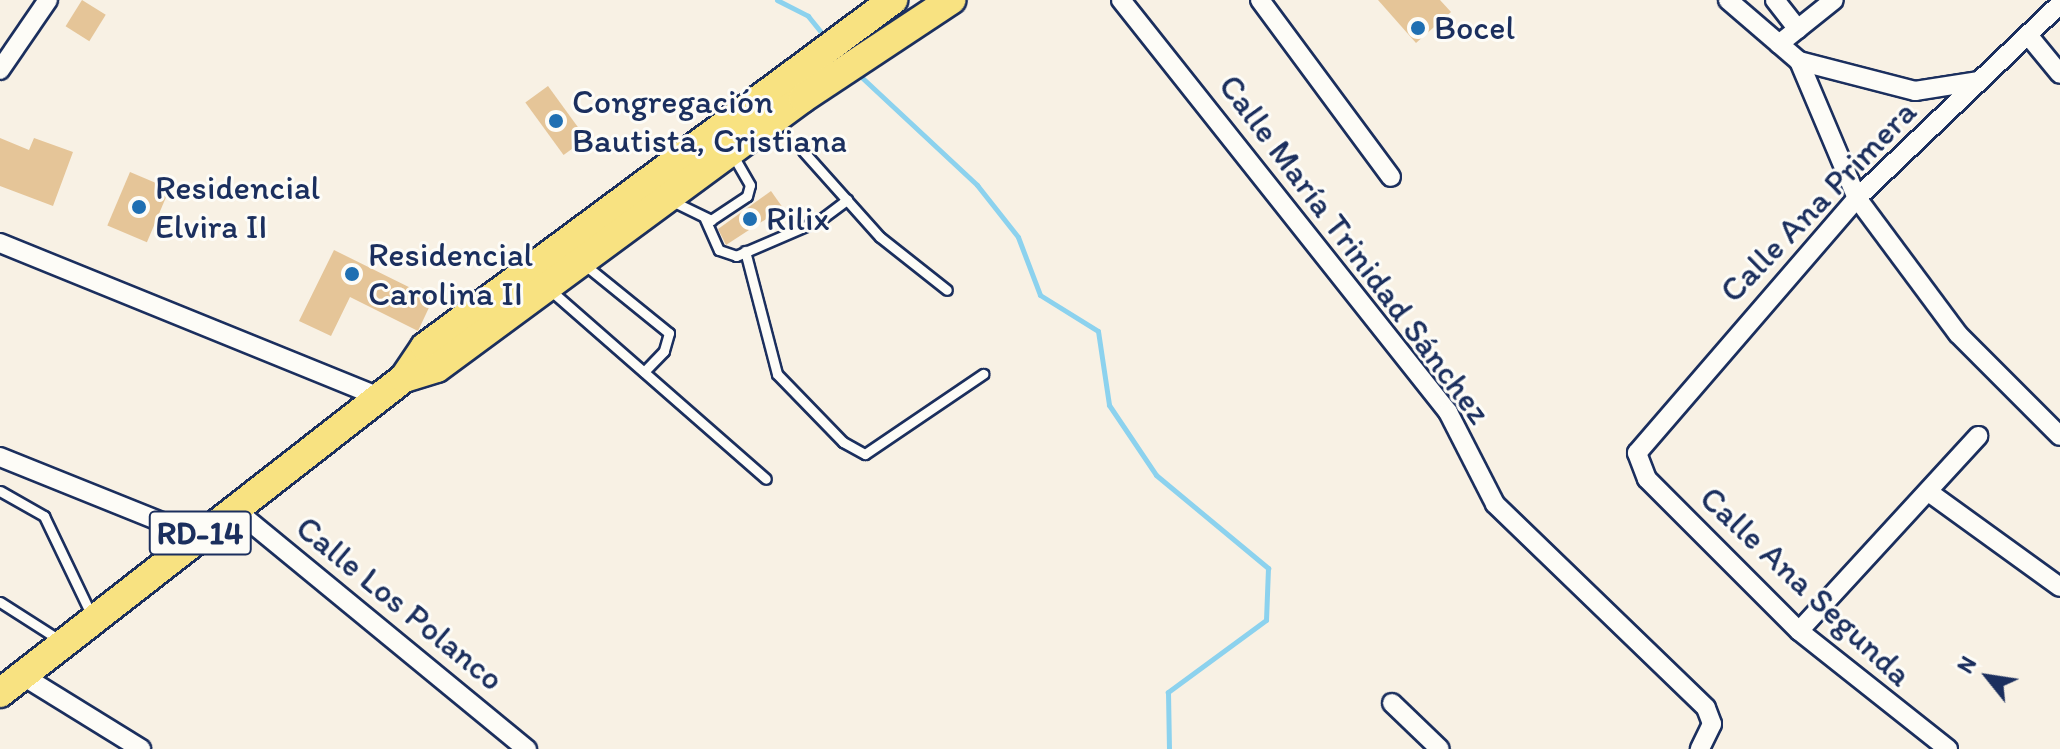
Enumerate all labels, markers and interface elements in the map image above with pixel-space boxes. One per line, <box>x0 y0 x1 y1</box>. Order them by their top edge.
place label: Bocel <box>1434 8 1515 48</box>
marker: Bocel <box>1409 19 1427 37</box>
street label: Calle María Trinidad Sánchez <box>1211 68 1499 430</box>
place label: Congregación Bautista, Cristiana <box>572 81 848 160</box>
street label: Calle Ana Primera <box>1711 91 1925 311</box>
marker: Congregación Bautista, Cristiana <box>547 112 565 130</box>
place label: Residencial Elvira II <box>155 167 320 246</box>
marker: Residencial Elvira II <box>130 198 148 216</box>
place label: Rilix <box>766 199 830 239</box>
marker: Rilix <box>741 210 759 228</box>
place label: Residencial Carolina II <box>368 234 533 314</box>
marker: Residencial Carolina II <box>343 265 361 283</box>
street label: Calle Ana Segunda <box>1692 477 1920 695</box>
road number: RD-14 <box>148 505 252 561</box>
street label: Calle Los Polanco <box>289 507 511 699</box>
north arrow <box>1948 637 2028 717</box>
text: N <box>1951 652 1982 678</box>

